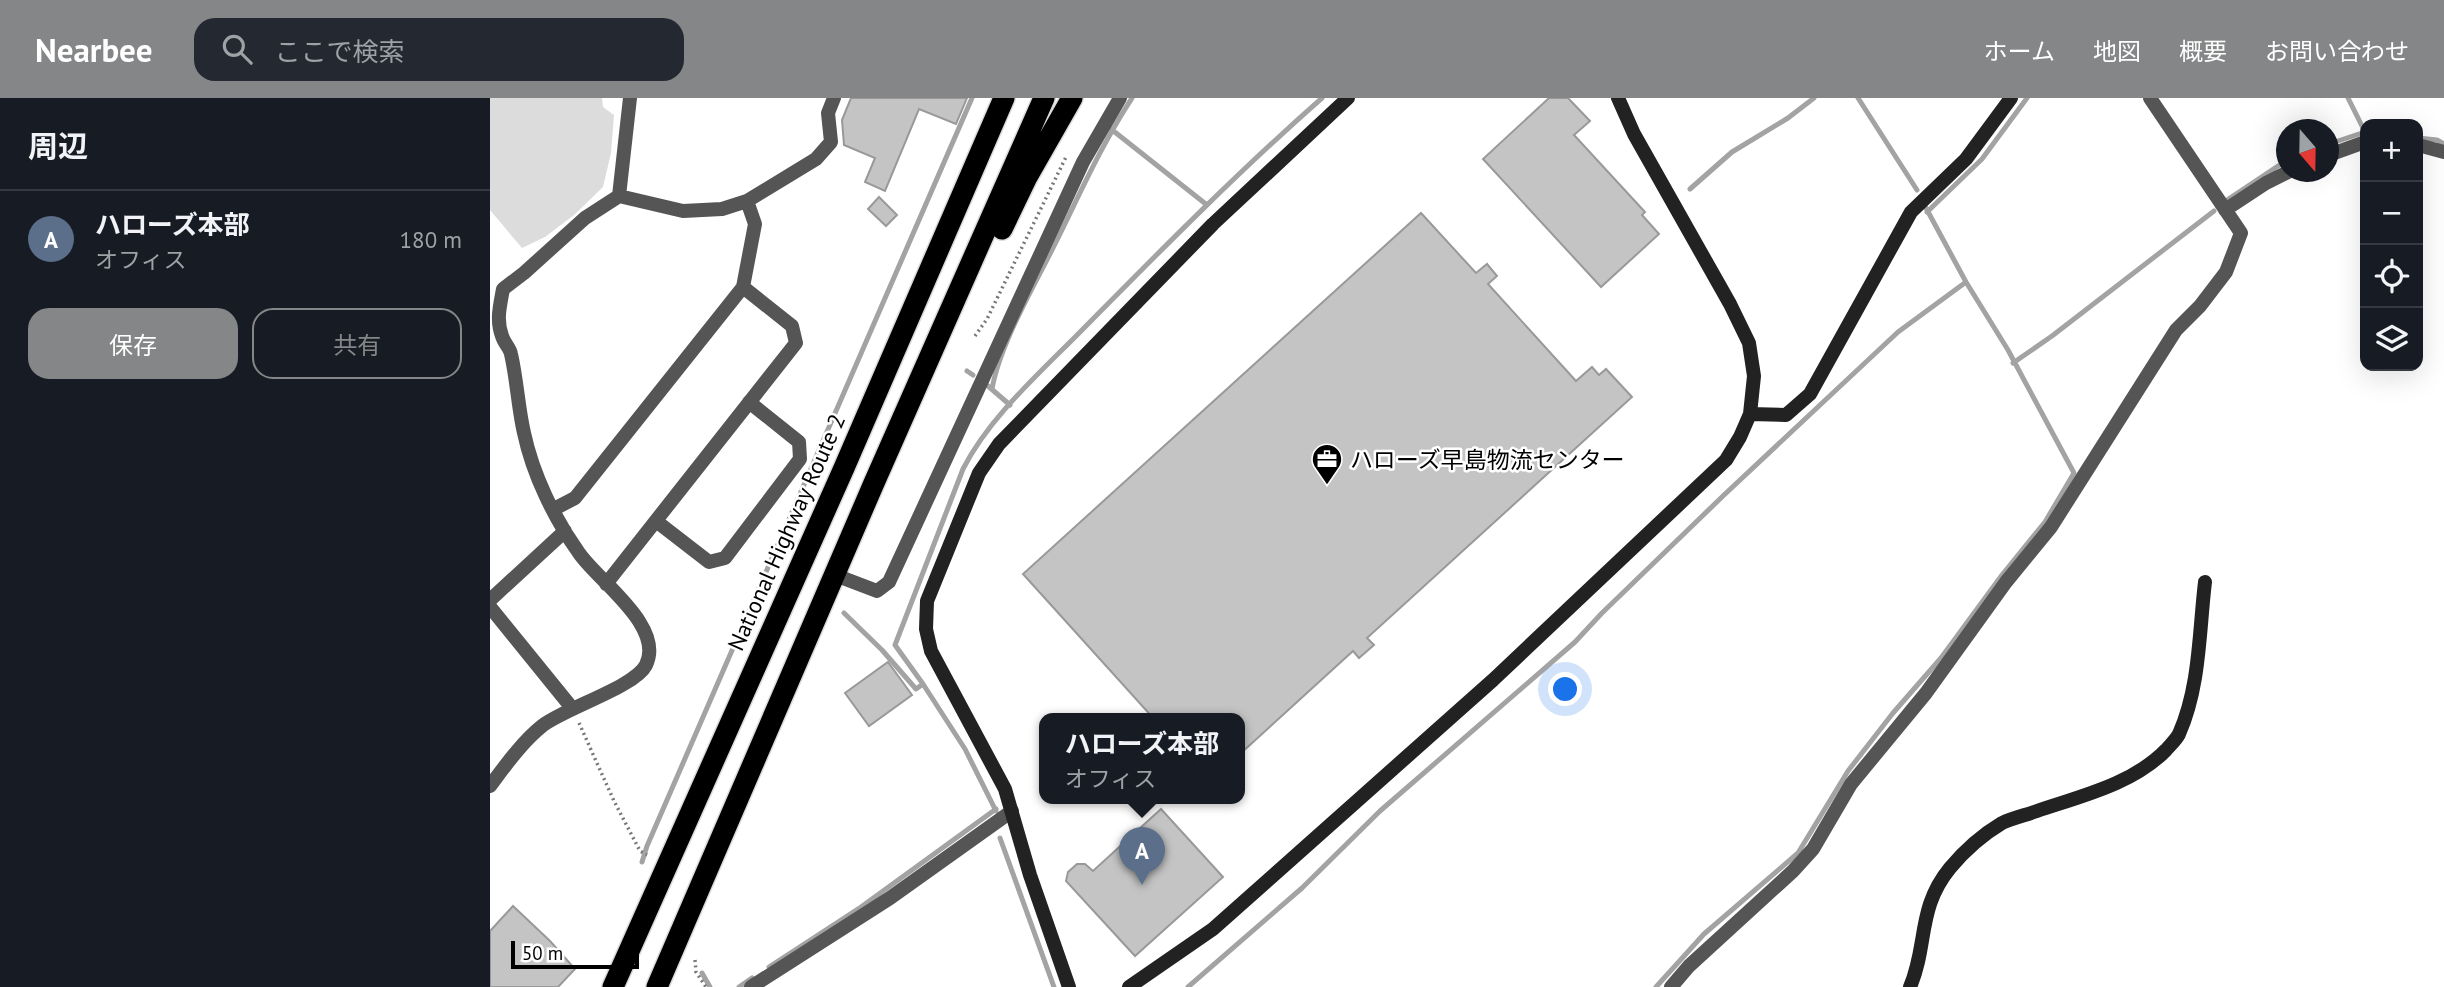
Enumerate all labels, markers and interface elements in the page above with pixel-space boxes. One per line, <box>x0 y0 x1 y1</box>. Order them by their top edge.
search box <box>194 18 684 81</box>
text: Nearbee <box>35 28 152 71</box>
icon: search <box>218 30 256 68</box>
text: ここで検索 <box>274 35 404 68</box>
text: ホーム <box>1984 36 2055 67</box>
text: 地図 <box>2093 36 2141 67</box>
text: 概要 <box>2179 36 2227 67</box>
text: お問い合わせ <box>2265 36 2409 67</box>
north arrow <box>2276 119 2339 182</box>
map controls <box>2360 119 2423 371</box>
button: + <box>2360 119 2423 182</box>
text: 周辺 <box>28 126 88 165</box>
button: − <box>2360 182 2423 245</box>
text: ハローズ本部 <box>95 208 250 241</box>
text: A <box>44 225 58 254</box>
text: 180 m <box>400 225 462 254</box>
text: オフィス <box>95 245 187 274</box>
button: locate <box>2360 245 2423 308</box>
button: 保存 <box>28 308 238 379</box>
button: 共有 <box>252 308 462 379</box>
button: layers <box>2360 308 2423 371</box>
street label: National Highway Route 2 <box>721 409 851 655</box>
office icon: ハローズ早島物流センター <box>1310 442 1344 486</box>
place label: ハローズ早島物流センター <box>1350 445 1625 474</box>
your location <box>1548 672 1582 706</box>
popup <box>1039 713 1245 804</box>
text: ハローズ本部 <box>1065 727 1219 760</box>
text: オフィス <box>1065 764 1156 793</box>
pin: A <box>1119 827 1165 885</box>
scale bar <box>511 938 639 970</box>
text: 50 m <box>522 941 563 965</box>

